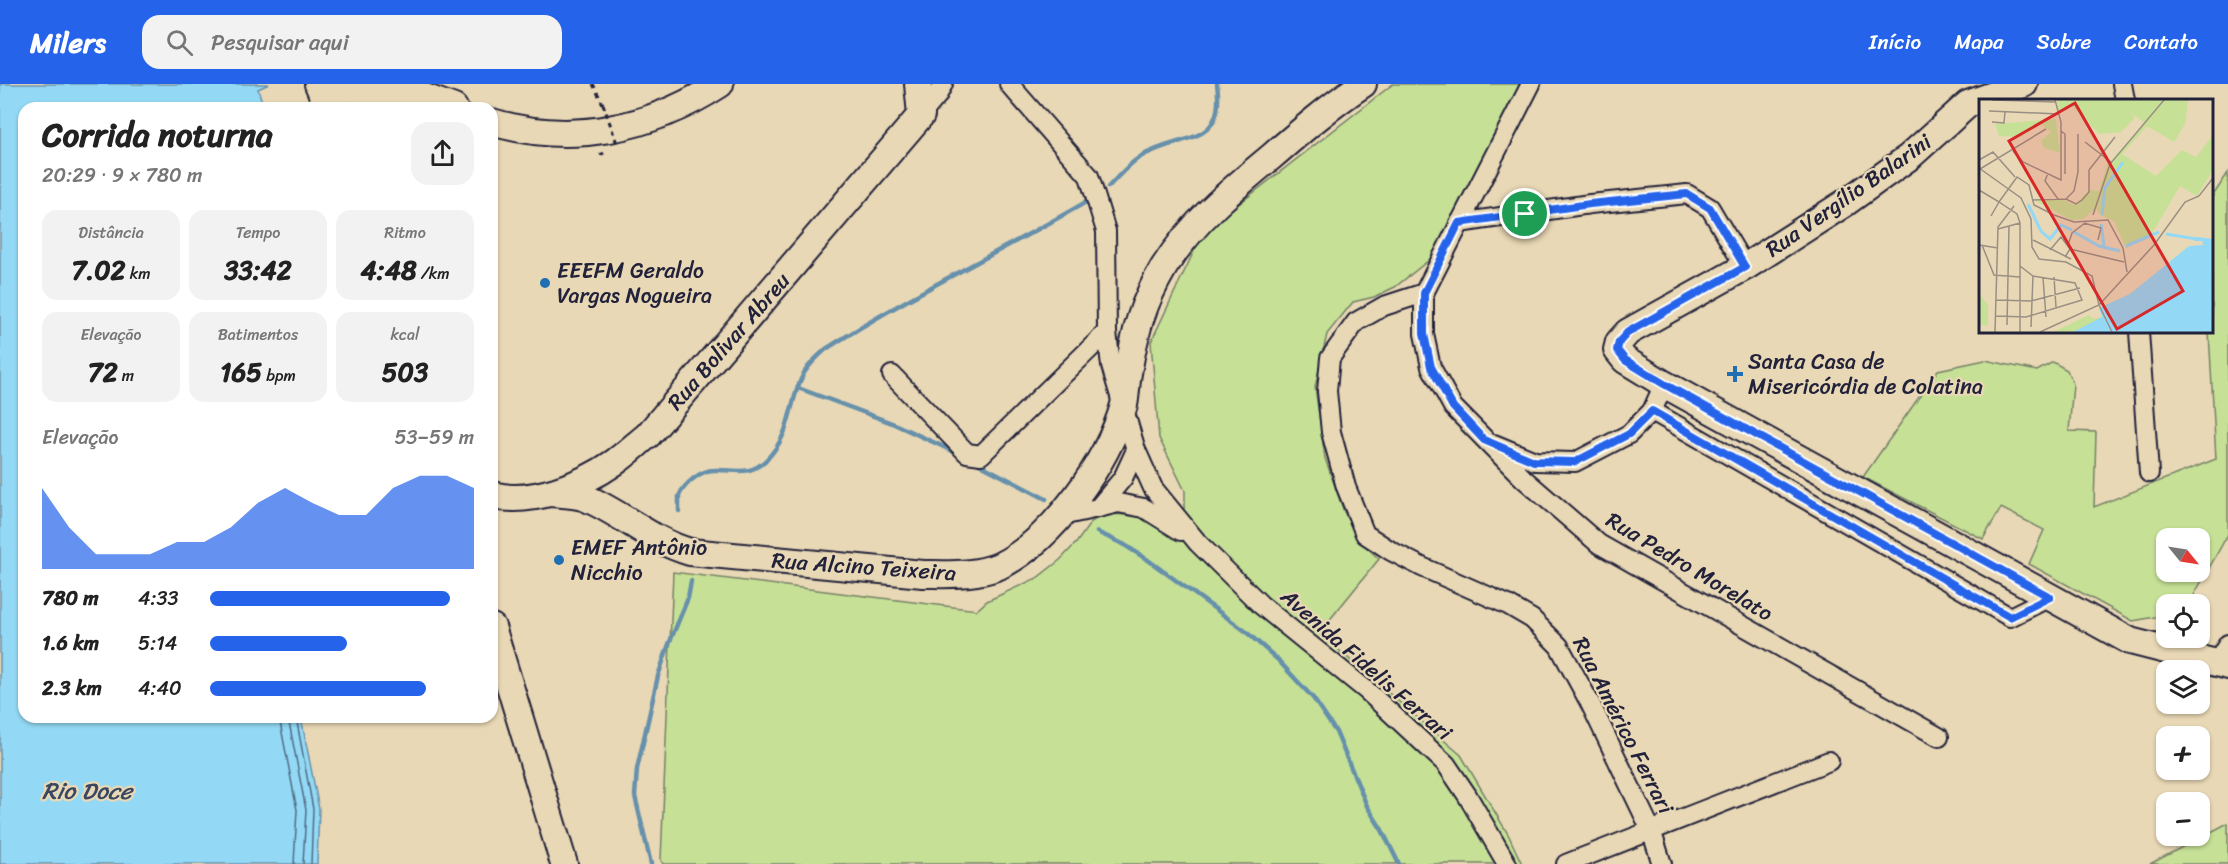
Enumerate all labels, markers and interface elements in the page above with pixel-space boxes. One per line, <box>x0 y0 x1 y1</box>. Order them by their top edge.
search box <box>142 15 562 69</box>
text: Milers <box>30 18 106 67</box>
text: Pesquisar aqui <box>211 23 349 62</box>
text: Início <box>1869 23 1921 61</box>
text: Mapa <box>1954 23 2004 61</box>
text: Sobre <box>2037 23 2091 61</box>
text: Contato <box>2124 23 2198 61</box>
icon: search <box>163 26 196 59</box>
inset map <box>1979 99 2213 333</box>
text: Corrida noturna <box>42 106 273 164</box>
button: share <box>411 122 474 185</box>
street label: Rua Vergílio Balarini <box>1757 123 1941 268</box>
text: 20:29 · 9 × 780 m <box>42 158 202 193</box>
pin <box>1499 188 1550 239</box>
icon: arrive <box>1508 197 1541 230</box>
text: Distância <box>78 218 144 247</box>
text: Tempo <box>236 218 280 247</box>
text: Ritmo <box>384 218 426 247</box>
text: 7.02 <box>71 247 126 293</box>
text: 33:42 <box>224 247 292 293</box>
text: 4:48 <box>361 247 417 293</box>
place label: EEEFM Geraldo Vargas Nogueira <box>557 251 712 315</box>
text: km <box>126 259 151 288</box>
text: /km <box>417 259 449 288</box>
street label: Rua Bolivar Abreu <box>657 263 800 419</box>
marker: EEEFM Geraldo Vargas Nogueira <box>538 276 552 290</box>
text: Elevação <box>80 320 142 349</box>
text: Batimentos <box>218 320 298 349</box>
text: kcal <box>390 320 420 349</box>
place label: Santa Casa de Misericórdia de Colatina <box>1748 342 1983 406</box>
text: 72 <box>88 349 118 395</box>
text: 165 <box>220 349 262 395</box>
text: 503 <box>382 349 428 395</box>
text: m <box>118 361 134 390</box>
text: bpm <box>262 361 296 390</box>
marker: Santa Casa de Misericórdia de Colatina <box>1726 365 1744 383</box>
text: Elevação <box>42 420 118 455</box>
text: 53–59 m <box>394 420 474 455</box>
street label: Rua Pedro Morelato <box>1598 501 1781 632</box>
place label: EMEF Antônio Nicchio <box>571 528 707 592</box>
north arrow <box>2156 528 2210 582</box>
map controls <box>2156 528 2210 846</box>
street label: Rua Alcino Teixeira <box>770 541 958 592</box>
marker: EMEF Antônio Nicchio <box>552 553 566 567</box>
street label: Avenida Fidelis Ferrari <box>1271 578 1462 751</box>
text: 780 m <box>42 581 99 616</box>
text: 4:33 <box>138 581 179 616</box>
button: locate <box>2156 594 2210 648</box>
text: 1.6 km <box>42 626 99 661</box>
text: 5:14 <box>138 626 177 661</box>
street label: Rua Américo Ferrari <box>1562 630 1686 822</box>
button: layers <box>2156 660 2210 714</box>
text: 2.3 km <box>42 671 102 706</box>
text: 4:40 <box>138 671 182 706</box>
button: + <box>2156 726 2210 780</box>
water label: Rio Doce <box>42 770 135 812</box>
button: − <box>2156 792 2210 846</box>

